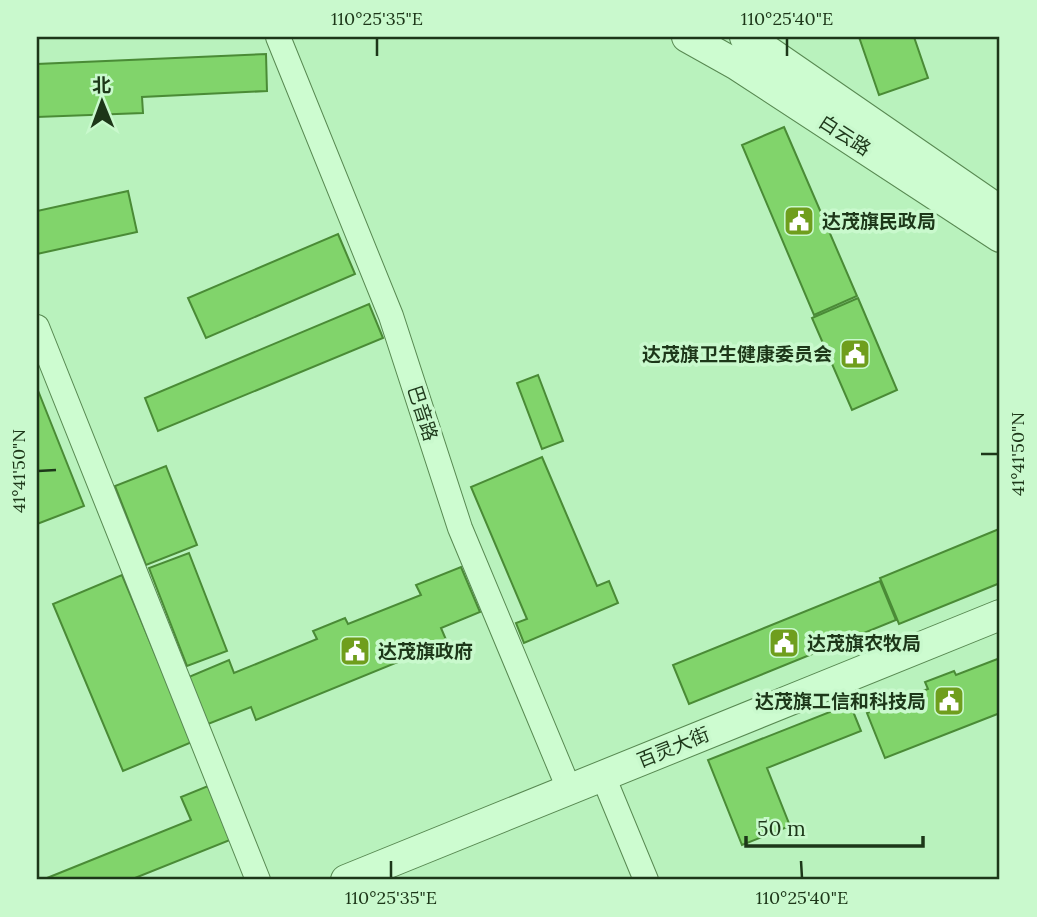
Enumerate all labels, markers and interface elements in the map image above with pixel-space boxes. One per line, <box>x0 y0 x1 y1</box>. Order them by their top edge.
text: 110°25'35"E <box>331 7 423 30</box>
text: 110°25'40"E <box>741 7 833 30</box>
north arrow <box>66 66 136 136</box>
text: 北 <box>92 73 111 97</box>
street label: 白云路 <box>815 109 875 161</box>
public building icon: 达茂旗民政局 <box>782 204 816 238</box>
place label: 达茂旗民政局 <box>822 209 936 233</box>
public building icon: 达茂旗卫生健康委员会 <box>838 337 872 371</box>
place label: 达茂旗卫生健康委员会 <box>642 342 832 366</box>
street label: 巴音路 <box>403 382 443 444</box>
text: 41°41'50"N <box>1006 412 1029 496</box>
text: 41°41'50"N <box>7 429 30 513</box>
public building icon: 达茂旗农牧局 <box>767 626 801 660</box>
place label: 达茂旗农牧局 <box>807 631 921 655</box>
public building icon: 达茂旗政府 <box>338 634 372 668</box>
place label: 达茂旗政府 <box>378 639 473 663</box>
public building icon: 达茂旗工信和科技局 <box>932 684 966 718</box>
place label: 达茂旗工信和科技局 <box>755 689 926 713</box>
street label: 百灵大街 <box>633 722 713 772</box>
scale bar <box>746 805 923 849</box>
text: 50 m <box>757 815 806 842</box>
text: 110°25'35"E <box>345 886 437 909</box>
text: 110°25'40"E <box>756 886 848 909</box>

